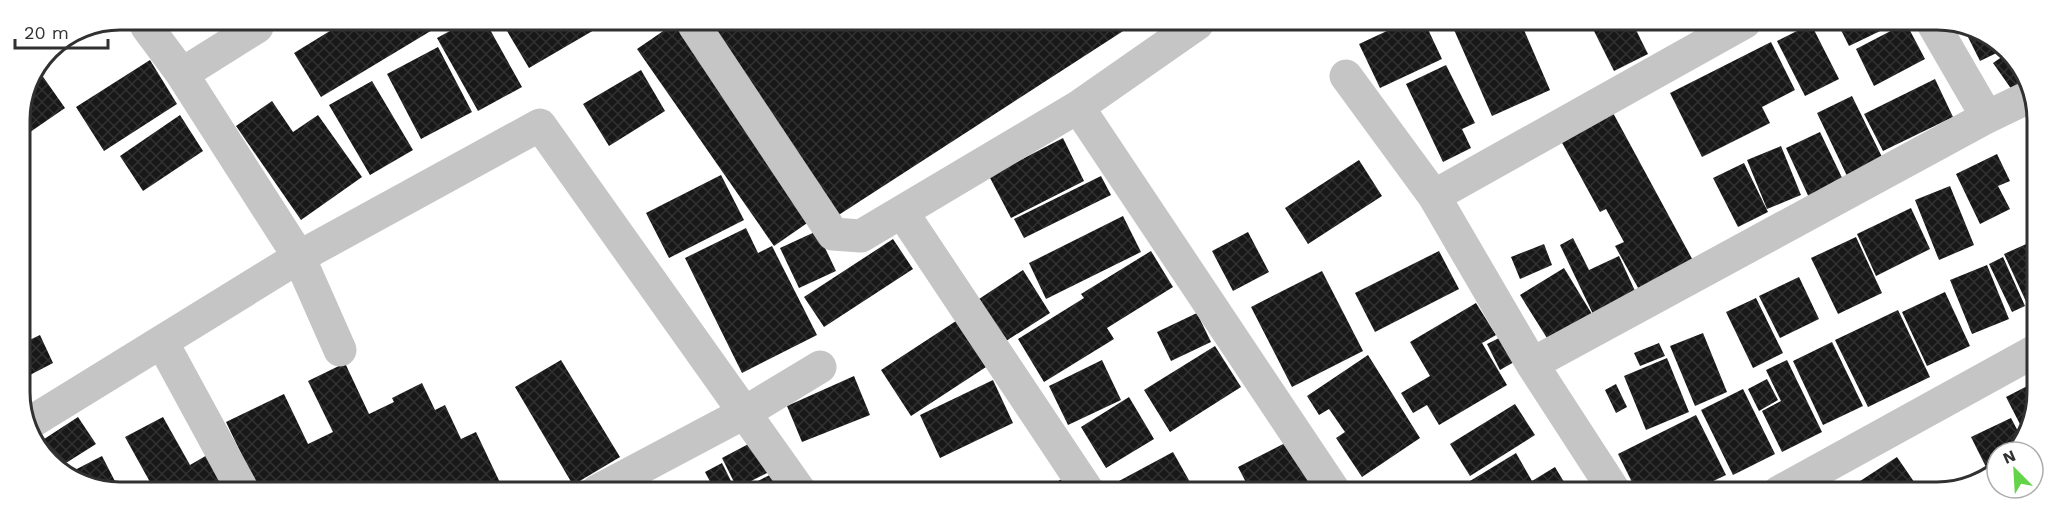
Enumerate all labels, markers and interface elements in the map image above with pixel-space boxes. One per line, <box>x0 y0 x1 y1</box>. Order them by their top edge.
scale bar <box>15 12 108 50</box>
text: 20 m <box>24 22 69 43</box>
north arrow <box>1985 440 2045 500</box>
text: N <box>2000 446 2018 468</box>

